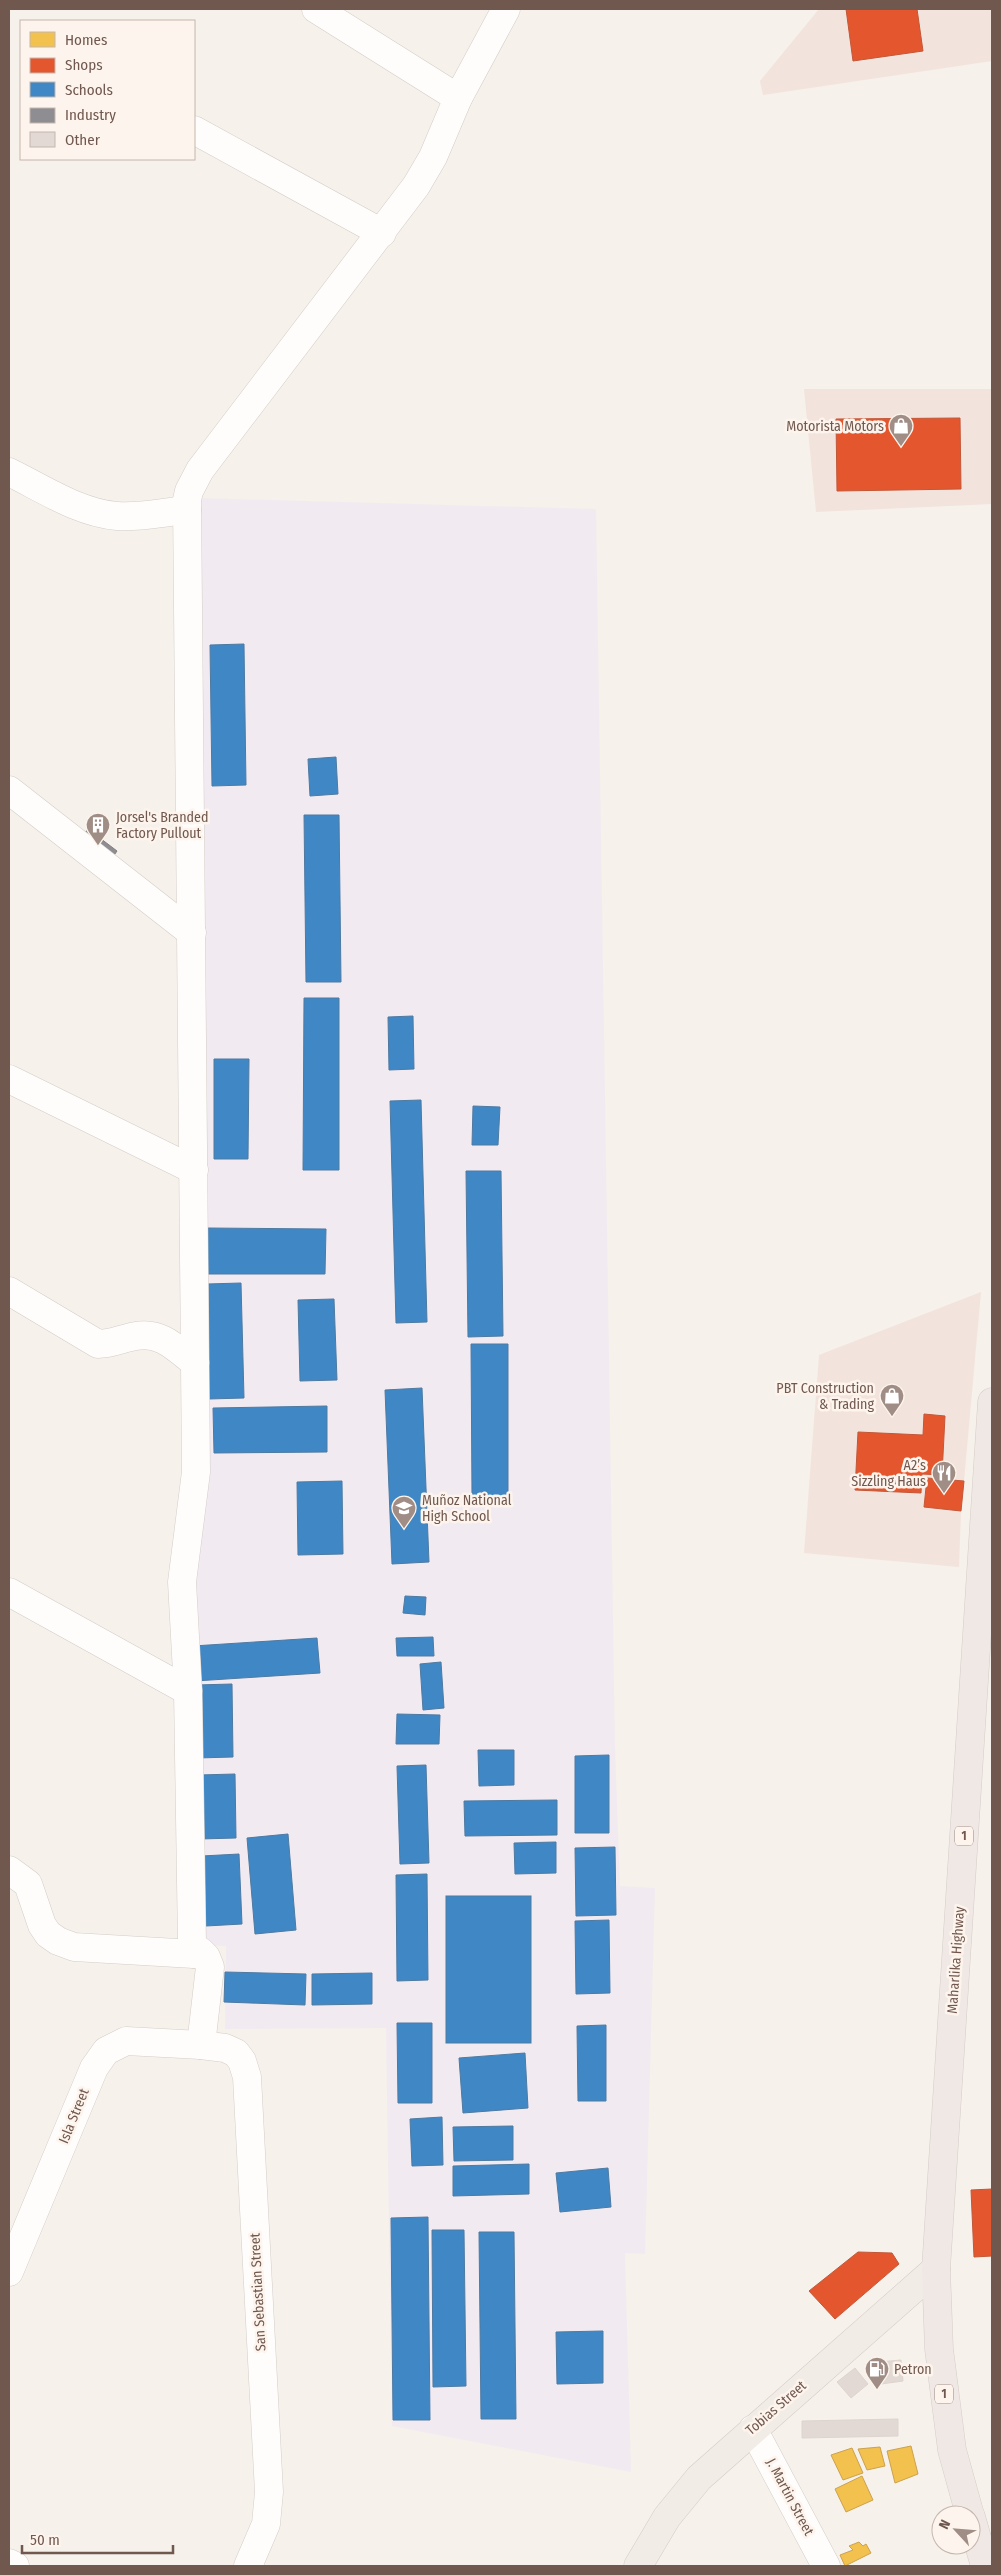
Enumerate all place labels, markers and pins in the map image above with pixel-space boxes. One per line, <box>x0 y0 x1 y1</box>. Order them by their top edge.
shop icon: Motorista Motors <box>888 413 914 447</box>
place label: Motorista Motors <box>786 418 884 435</box>
place label: Jorsel's Branded Factory Pullout <box>116 809 208 842</box>
building icon: Jorsel's Branded Factory Pullout <box>85 812 111 846</box>
place label: PBT Construction & Trading <box>776 1380 874 1413</box>
shop icon: PBT Construction & Trading <box>879 1383 905 1417</box>
place label: A2’s Sizzling Haus <box>851 1457 926 1490</box>
restaurant icon: A2’s Sizzling Haus <box>931 1460 957 1494</box>
place label: Muñoz National High School <box>422 1492 512 1525</box>
school or university icon: Muñoz National High School <box>391 1495 417 1529</box>
fuel station icon: Petron <box>864 2356 890 2390</box>
place label: Petron <box>894 2361 932 2378</box>

